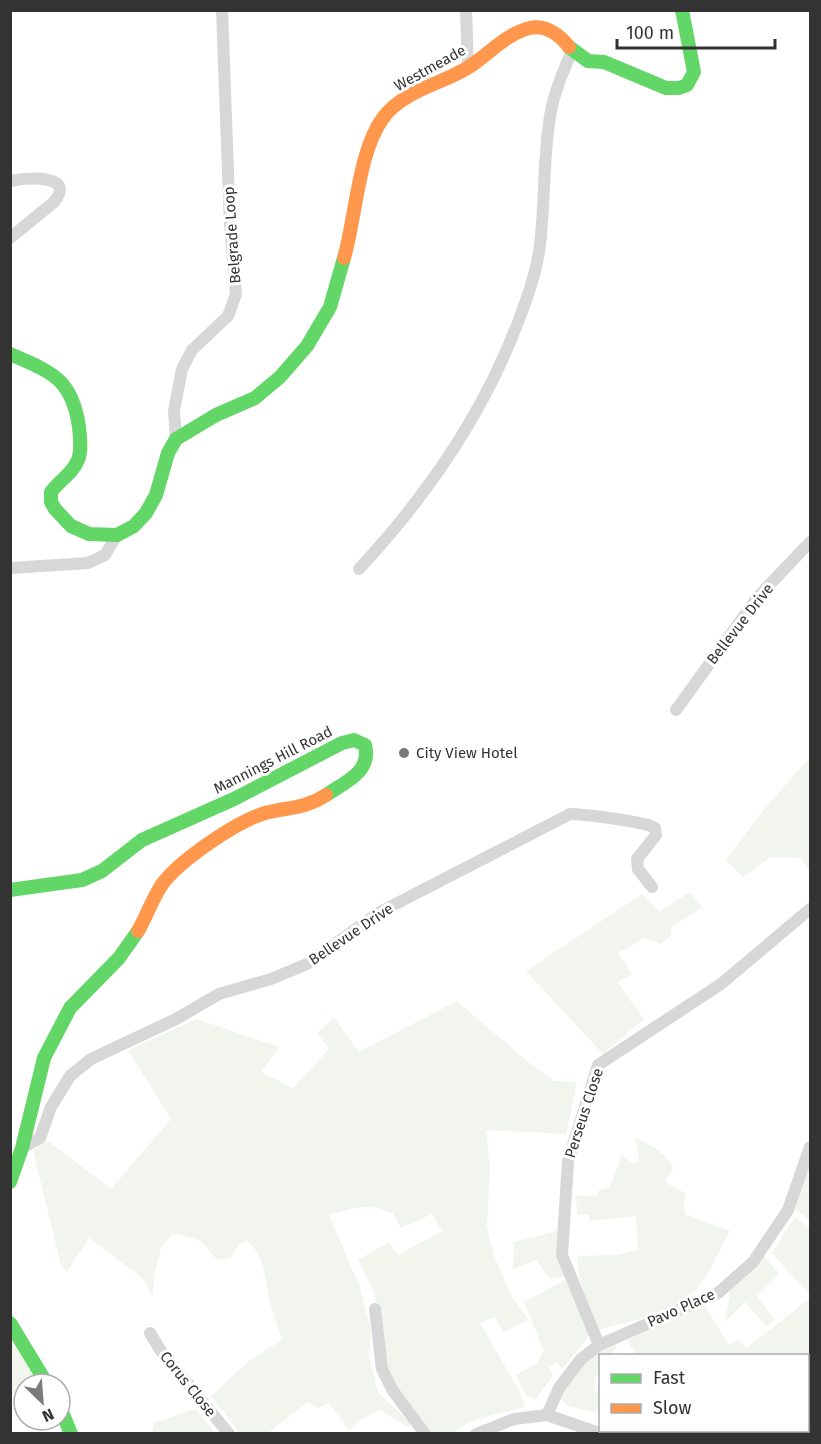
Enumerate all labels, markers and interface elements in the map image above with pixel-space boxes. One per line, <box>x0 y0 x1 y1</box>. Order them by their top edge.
scale bar <box>617 12 774 50</box>
text: 100 m <box>626 22 674 44</box>
street label: Westmeade <box>391 41 469 95</box>
street label: Belgrade Loop <box>220 186 244 284</box>
street label: Bellevue Drive <box>703 580 777 668</box>
street label: Mannings Hill Road <box>211 722 335 798</box>
place label: City View Hotel <box>416 744 518 762</box>
marker: City View Hotel <box>397 746 411 760</box>
street label: Bellevue Drive <box>306 899 396 969</box>
street label: Perseus Close <box>561 1066 607 1160</box>
street label: Pavo Place <box>644 1285 718 1331</box>
street label: Corus Close <box>156 1348 220 1420</box>
legend <box>599 1354 809 1432</box>
text: Fast <box>653 1367 686 1389</box>
north arrow <box>12 1372 72 1432</box>
text: Slow <box>653 1397 692 1419</box>
text: N <box>39 1404 57 1426</box>

